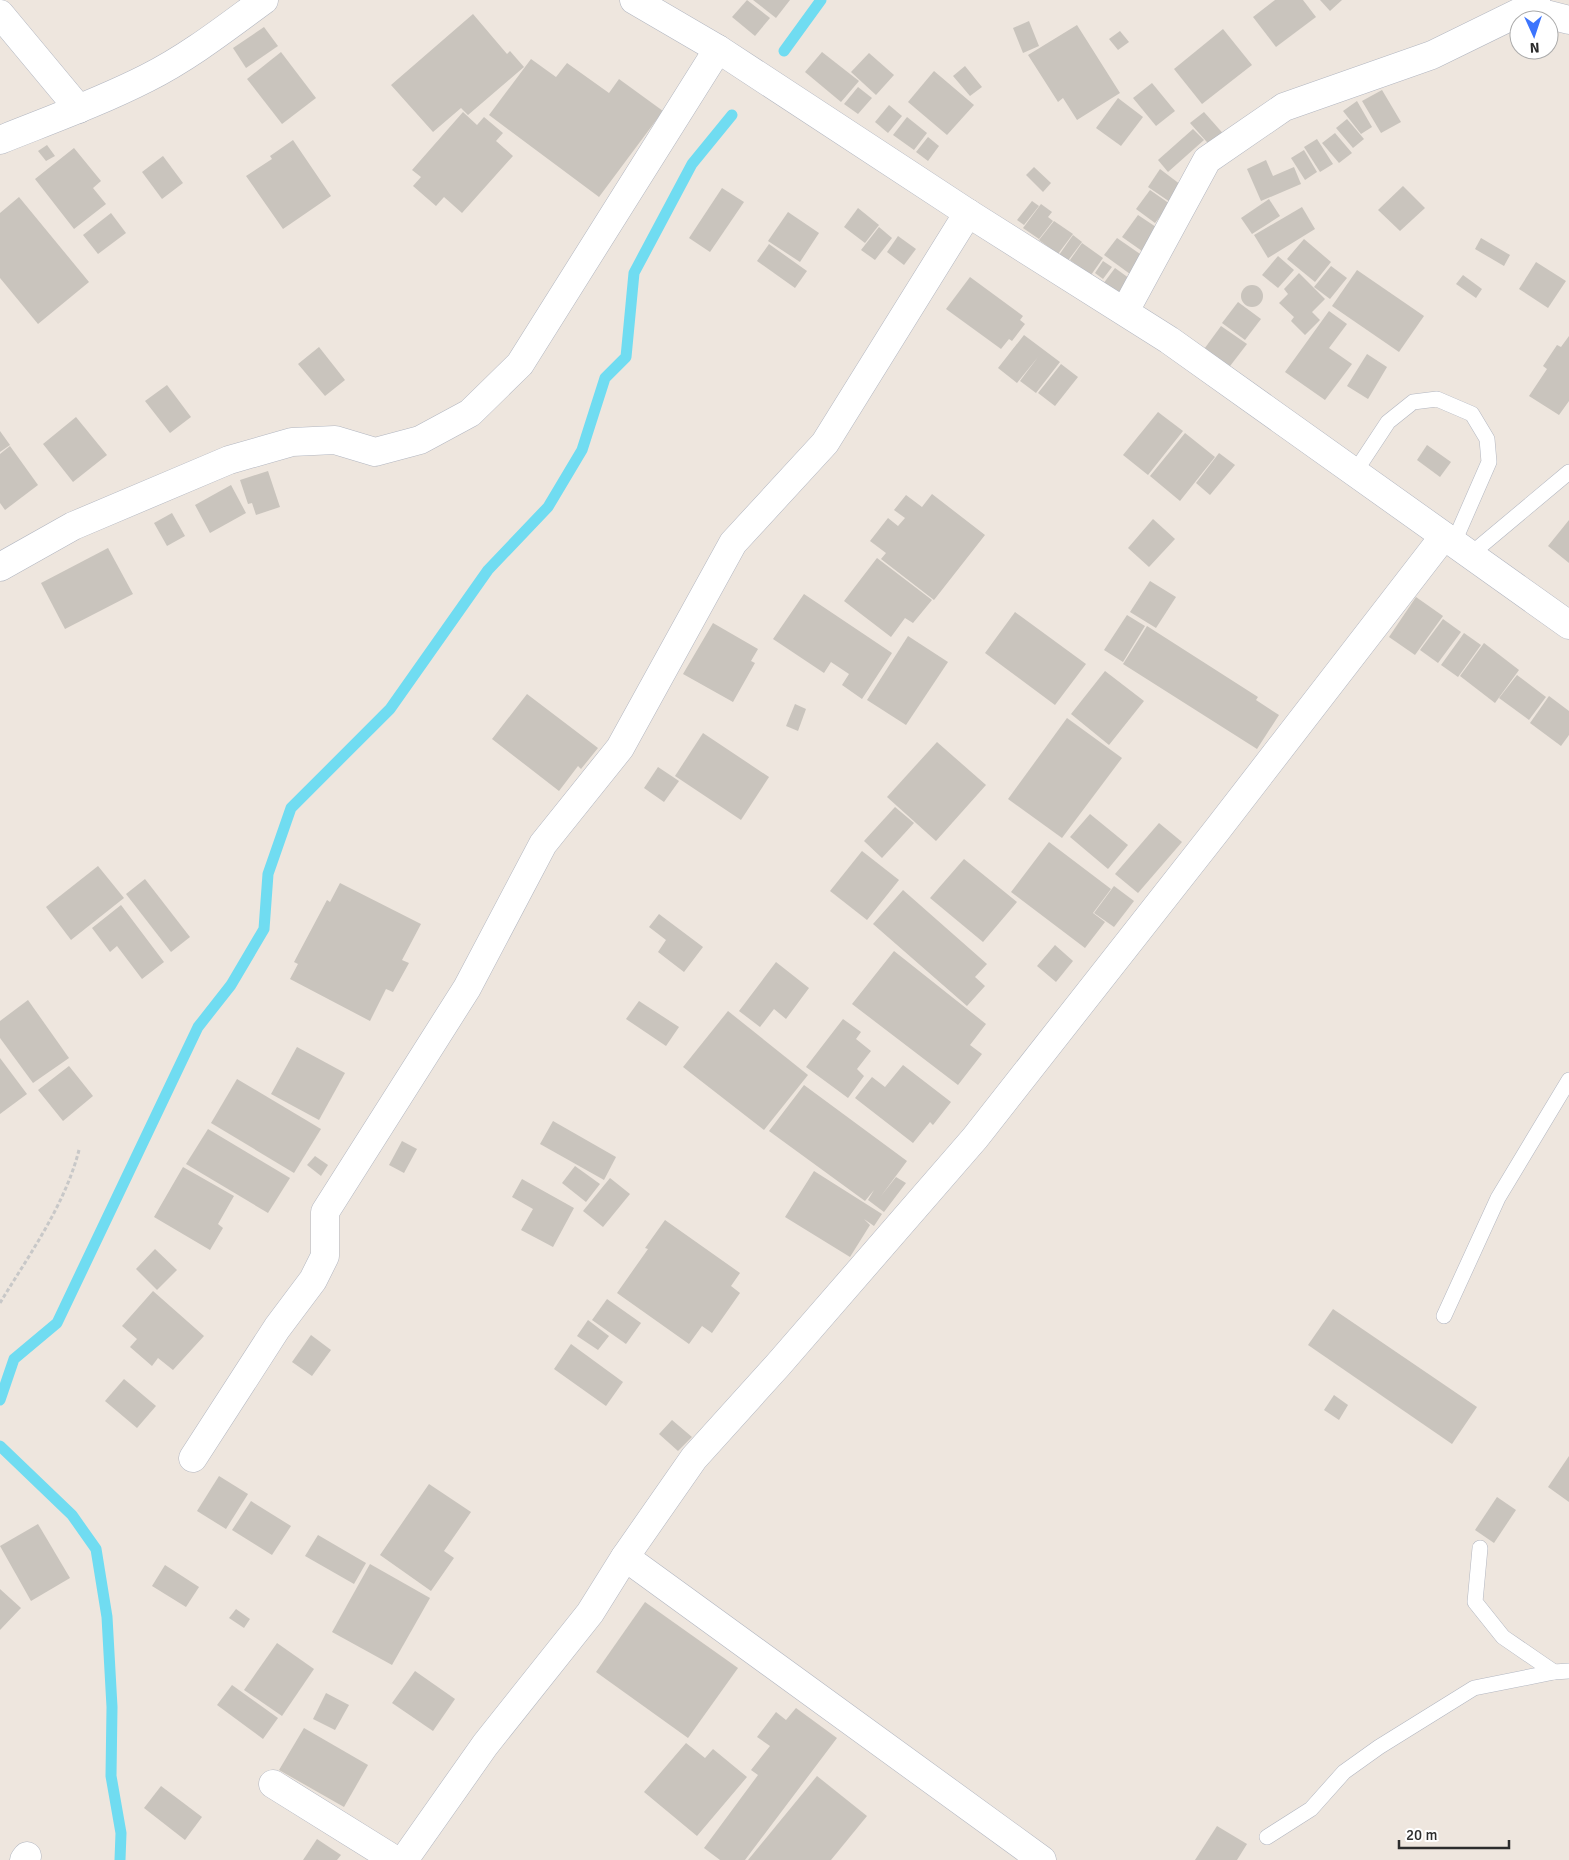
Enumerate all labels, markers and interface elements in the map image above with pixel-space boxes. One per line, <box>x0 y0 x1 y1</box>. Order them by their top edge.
north arrow <box>1509 10 1559 60</box>
text: N <box>1529 39 1540 56</box>
scale bar <box>1399 1818 1509 1850</box>
text: 20 m <box>1406 1826 1437 1844</box>

